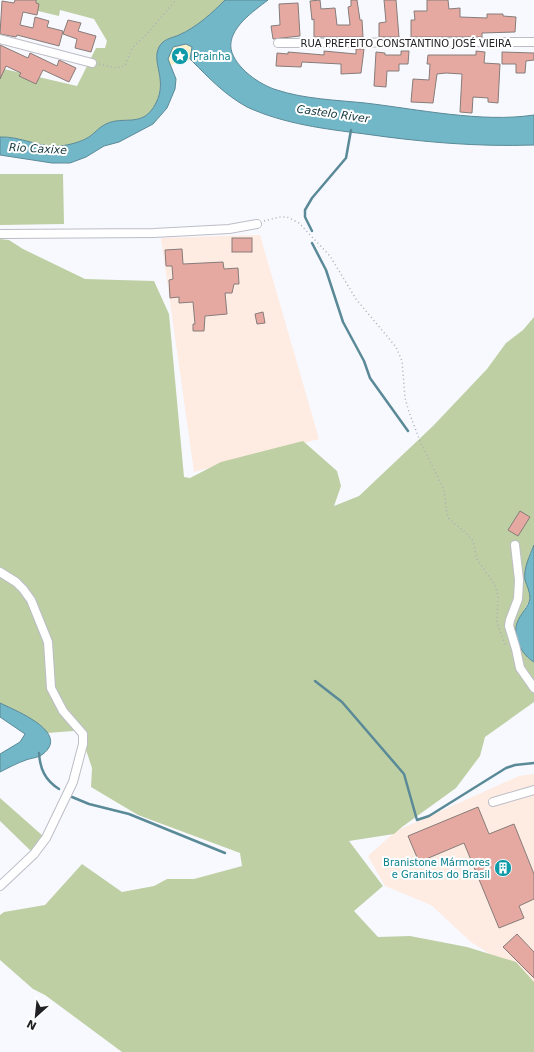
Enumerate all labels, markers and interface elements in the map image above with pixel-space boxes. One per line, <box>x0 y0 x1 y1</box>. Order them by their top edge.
street label: RUA PREFEITO CONSTANTINO JOSÉ VIEIRA <box>301 37 512 49</box>
place icon: Prainha <box>170 46 190 66</box>
place label: Prainha <box>193 51 231 62</box>
water label: Castelo River <box>296 102 372 126</box>
water label: Rio Caxixe <box>9 141 68 157</box>
place label: Branistone Mármores e Granitos do Brasil <box>383 857 490 880</box>
building icon: Branistone Mármores e Granitos do Brasil <box>493 858 513 878</box>
north arrow <box>16 996 56 1036</box>
text: N <box>25 1017 39 1032</box>

